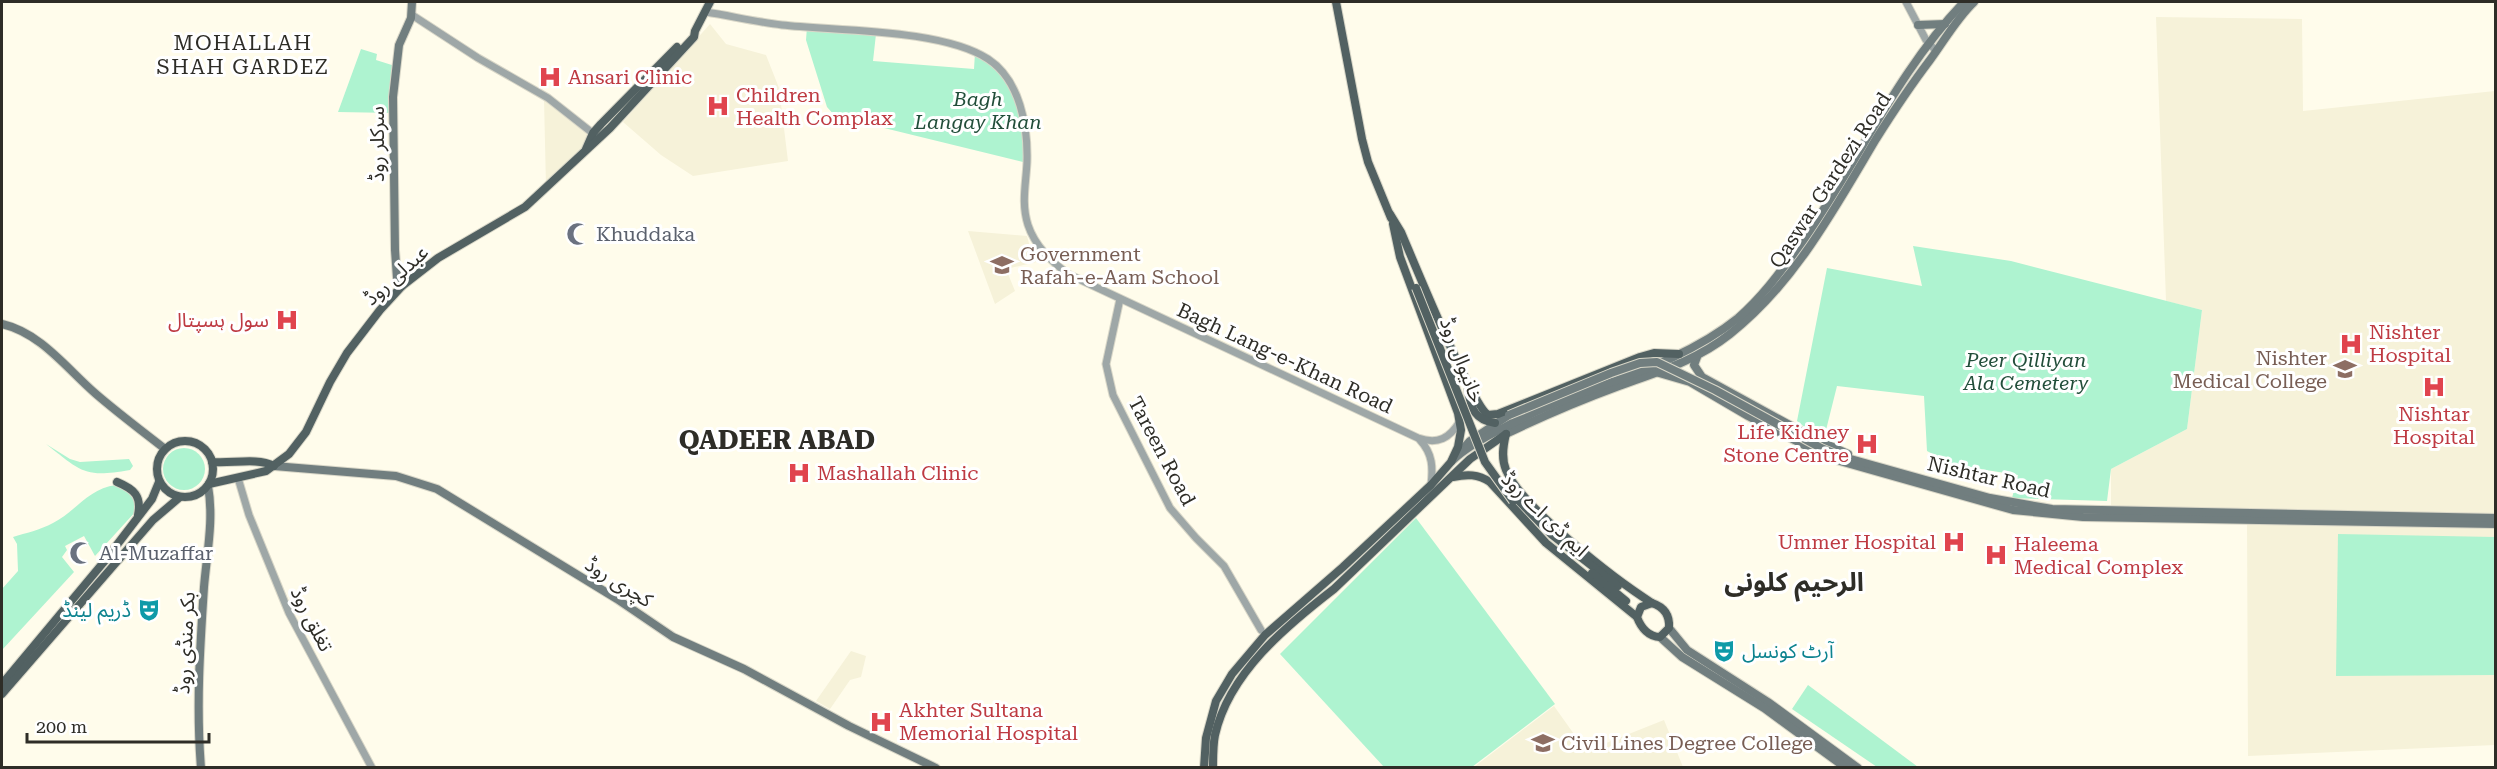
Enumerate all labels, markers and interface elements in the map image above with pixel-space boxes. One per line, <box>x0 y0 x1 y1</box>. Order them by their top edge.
district label: MOHALLAH SHAH GARDEZ <box>157 31 329 79</box>
hospital icon: Ansari Clinic <box>537 64 563 90</box>
place label: Ansari Clinic <box>568 65 692 89</box>
place label: Children Health Complax <box>736 83 893 130</box>
park label: Bagh Langay Khan <box>913 87 1042 134</box>
street label: Qaswar Gardezi Road <box>1764 87 1896 272</box>
hospital icon: Children Health Complax <box>705 93 731 119</box>
street label: سرکلر روڈ <box>365 106 389 182</box>
mosque icon: Khuddaka <box>565 221 591 247</box>
place label: Khuddaka <box>596 222 695 246</box>
street label: عبدلی روڈ <box>359 240 433 310</box>
place label: Government Rafah-e-Aam School <box>1020 242 1219 289</box>
school or university icon: Government Rafah-e-Aam School <box>989 252 1015 278</box>
street label: Bagh Lang-e-Khan Road <box>1173 297 1397 419</box>
hospital icon: سول ہسپتال <box>274 307 300 333</box>
place label: سول ہسپتال <box>168 308 269 333</box>
street label: خانیوال روڈ <box>1435 314 1489 406</box>
place label: Nishter Hospital <box>2369 320 2451 367</box>
hospital icon: Nishter Hospital <box>2338 331 2364 357</box>
place label: Nishter Medical College <box>2173 346 2327 393</box>
park label: Peer Qilliyan Ala Cemetery <box>1963 348 2089 395</box>
school or university icon: Nishter Medical College <box>2332 356 2358 382</box>
hospital icon: Nishtar Hospital <box>2421 374 2447 400</box>
street label: Tareen Road <box>1123 392 1201 510</box>
place label: Nishtar Hospital <box>2393 402 2475 449</box>
place label: Life Kidney Stone Centre <box>1723 420 1849 467</box>
district label: QADEER ABAD <box>679 425 875 455</box>
hospital icon: Life Kidney Stone Centre <box>1854 431 1880 457</box>
street label: Nishtar Road <box>1925 451 2053 503</box>
hospital icon: Mashallah Clinic <box>786 460 812 486</box>
place label: Mashallah Clinic <box>817 461 979 485</box>
street label: ایم ڈی اے روڈ <box>1495 467 1593 563</box>
hospital icon: Ummer Hospital <box>1941 529 1967 555</box>
place label: Ummer Hospital <box>1778 530 1936 554</box>
place label: Haleema Medical Complex <box>2014 532 2183 579</box>
mosque icon: Al-Muzaffar <box>68 540 94 566</box>
place label: Al-Muzaffar <box>99 541 213 565</box>
hospital icon: Haleema Medical Complex <box>1983 542 2009 568</box>
street label: کچری روڈ <box>580 552 658 613</box>
district label: الرحیم کلونی <box>1724 567 1864 602</box>
street label: تغلق روڈ <box>285 583 339 656</box>
street label: بکر منڈی روڈ <box>170 591 200 695</box>
theatre icon: ڈریم لینڈ <box>136 597 162 623</box>
place label: ڈریم لینڈ <box>62 598 131 625</box>
theatre icon: آرٹ کونسل <box>1711 638 1737 664</box>
place label: آرٹ کونسل <box>1742 639 1835 663</box>
place label: Akhter Sultana Memorial Hospital <box>899 698 1078 745</box>
scale bar <box>27 706 208 744</box>
hospital icon: Akhter Sultana Memorial Hospital <box>868 709 894 735</box>
text: 200 m <box>36 716 87 737</box>
school or university icon: Civil Lines Degree College <box>1530 730 1556 756</box>
place label: Civil Lines Degree College <box>1561 731 1813 755</box>

